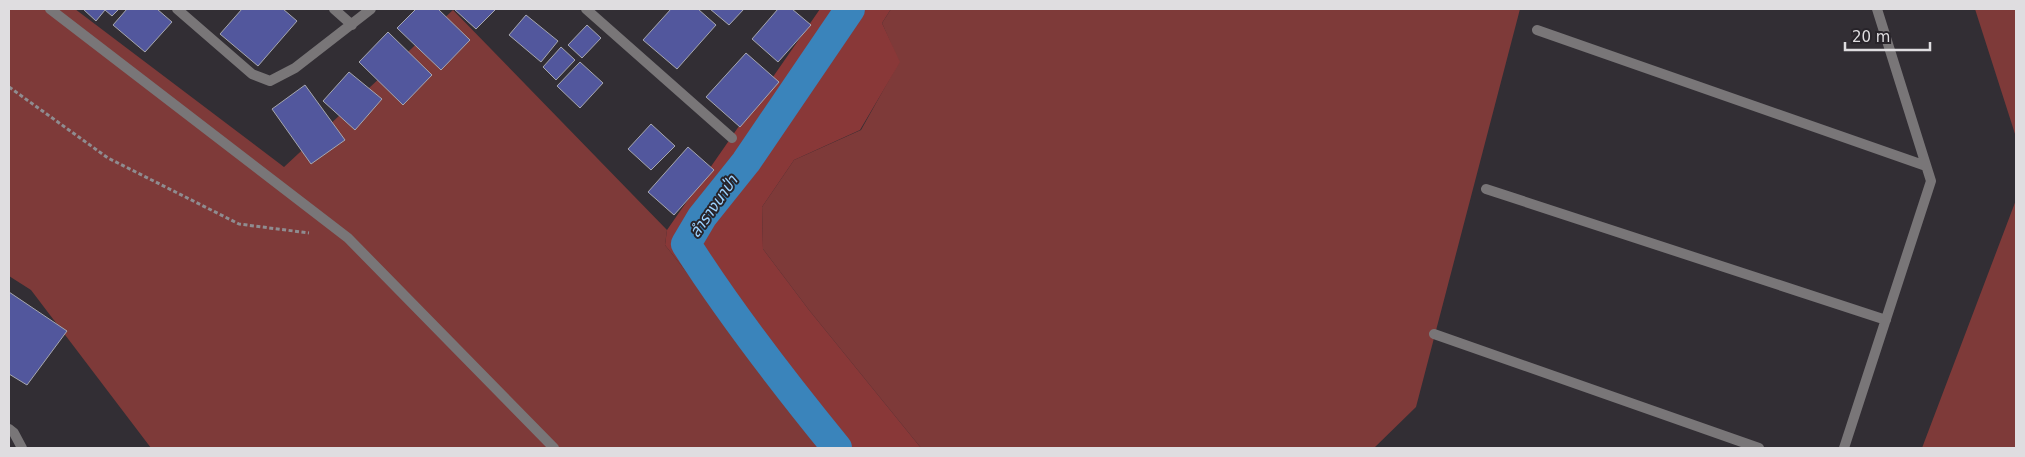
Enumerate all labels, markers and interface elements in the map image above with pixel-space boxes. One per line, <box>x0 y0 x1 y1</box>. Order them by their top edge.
scale bar <box>1845 20 1930 52</box>
text: 20 m <box>1852 28 1890 46</box>
water label: ลำรางนาป่า <box>685 171 742 241</box>

